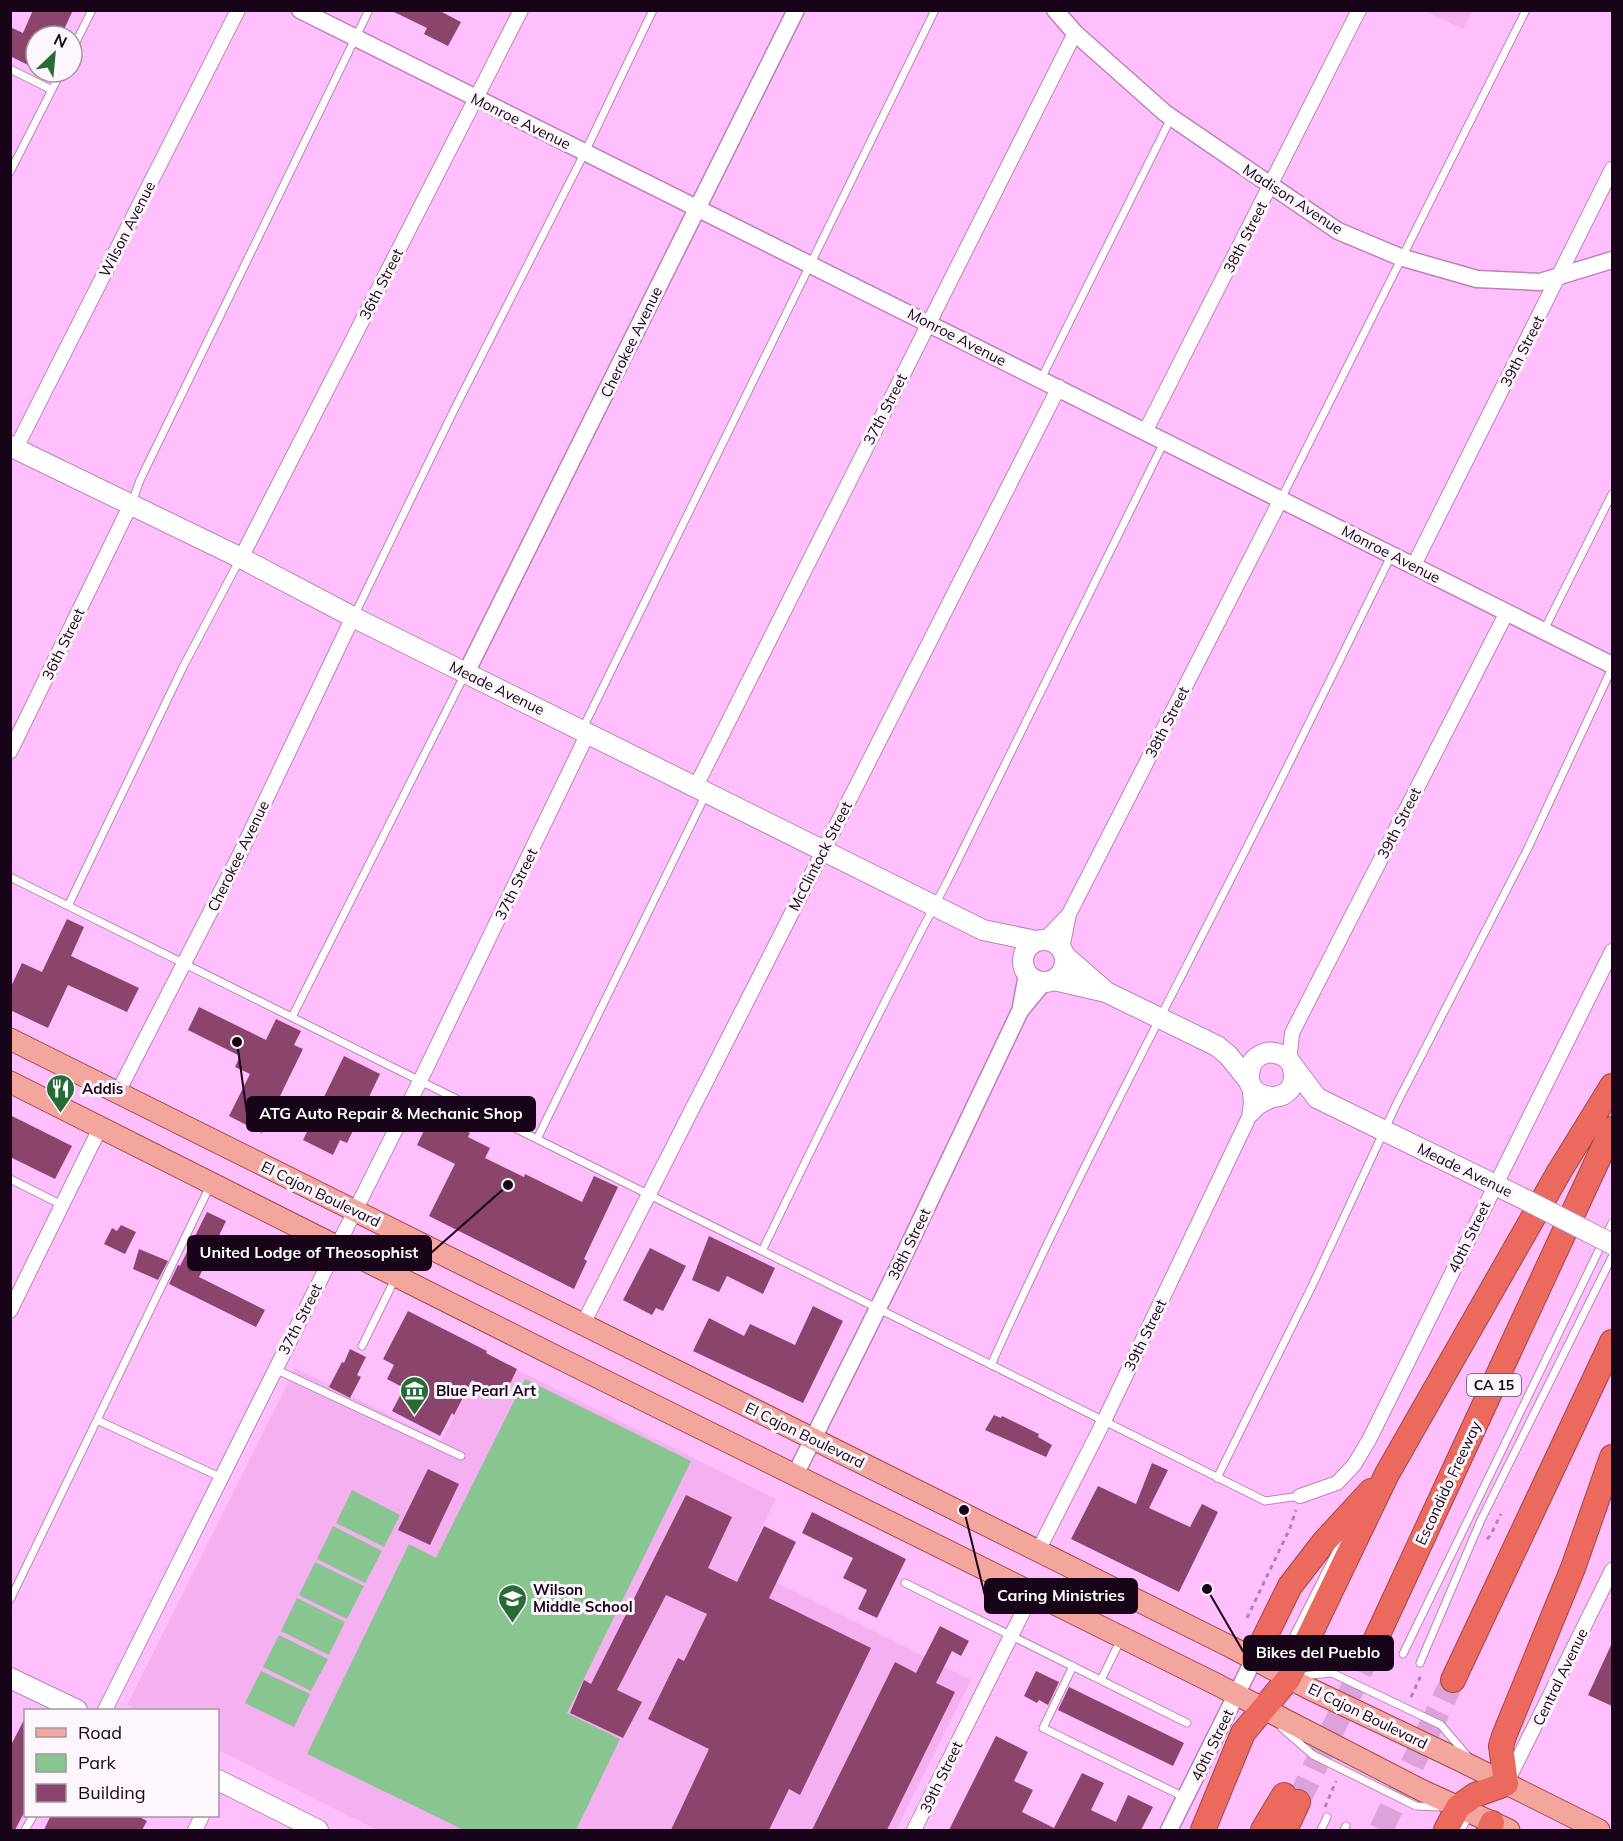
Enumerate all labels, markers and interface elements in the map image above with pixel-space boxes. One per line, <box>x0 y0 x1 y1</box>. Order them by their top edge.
north arrow <box>24 24 84 84</box>
text: N <box>51 29 70 52</box>
street label: Monroe Avenue <box>468 89 574 153</box>
street label: Madison Avenue <box>1239 160 1347 238</box>
street label: Wilson Avenue <box>95 178 159 280</box>
street label: 38th Street <box>1219 198 1271 276</box>
street label: 36th Street <box>355 245 407 323</box>
street label: Cherokee Avenue <box>596 283 666 401</box>
street label: Monroe Avenue <box>904 304 1010 370</box>
street label: 39th Street <box>1496 312 1548 390</box>
street label: 37th Street <box>859 370 911 448</box>
street label: Monroe Avenue <box>1338 521 1444 587</box>
street label: 36th Street <box>37 605 89 683</box>
street label: Meade Avenue <box>446 657 548 719</box>
street label: 38th Street <box>1141 683 1193 761</box>
street label: 39th Street <box>1373 784 1425 862</box>
street label: Cherokee Avenue <box>203 797 273 915</box>
street label: McClintock Street <box>784 798 856 914</box>
street label: 37th Street <box>490 845 542 923</box>
restaurant icon: Addis <box>45 1072 77 1114</box>
place label: Addis <box>82 1079 123 1098</box>
callout: ATG Auto Repair & Mechanic Shop <box>247 1097 535 1131</box>
text: ATG Auto Repair & Mechanic Shop <box>259 1103 523 1123</box>
street label: Meade Avenue <box>1414 1139 1516 1201</box>
street label: El Cajon Boulevard <box>258 1157 384 1231</box>
street label: 40th Street <box>1443 1198 1495 1276</box>
street label: 38th Street <box>883 1205 935 1283</box>
callout: United Lodge of Theosophist <box>188 1236 431 1270</box>
text: United Lodge of Theosophist <box>200 1242 418 1262</box>
street label: 37th Street <box>274 1280 326 1358</box>
street label: 39th Street <box>1119 1296 1171 1374</box>
museum icon: Blue Pearl Art <box>399 1374 431 1416</box>
road number: CA 15 <box>1467 1374 1521 1396</box>
place label: Blue Pearl Art <box>436 1381 536 1400</box>
street label: El Cajon Boulevard <box>742 1398 868 1472</box>
street label: Escondido Freeway <box>1411 1418 1485 1548</box>
callout: Caring Ministries <box>985 1579 1137 1613</box>
place label: Wilson Middle School <box>533 1580 633 1616</box>
school or university icon: Wilson Middle School <box>496 1582 528 1624</box>
text: Caring Ministries <box>997 1585 1125 1605</box>
street label: Central Avenue <box>1528 1625 1592 1729</box>
callout: Bikes del Pueblo <box>1244 1636 1393 1670</box>
text: Bikes del Pueblo <box>1256 1642 1380 1662</box>
street label: El Cajon Boulevard <box>1305 1679 1431 1753</box>
street label: 40th Street <box>1186 1706 1238 1784</box>
legend <box>24 1709 219 1817</box>
text: Road <box>78 1721 122 1744</box>
street label: 39th Street <box>915 1738 967 1816</box>
text: Park <box>78 1751 117 1774</box>
text: Building <box>78 1781 146 1804</box>

